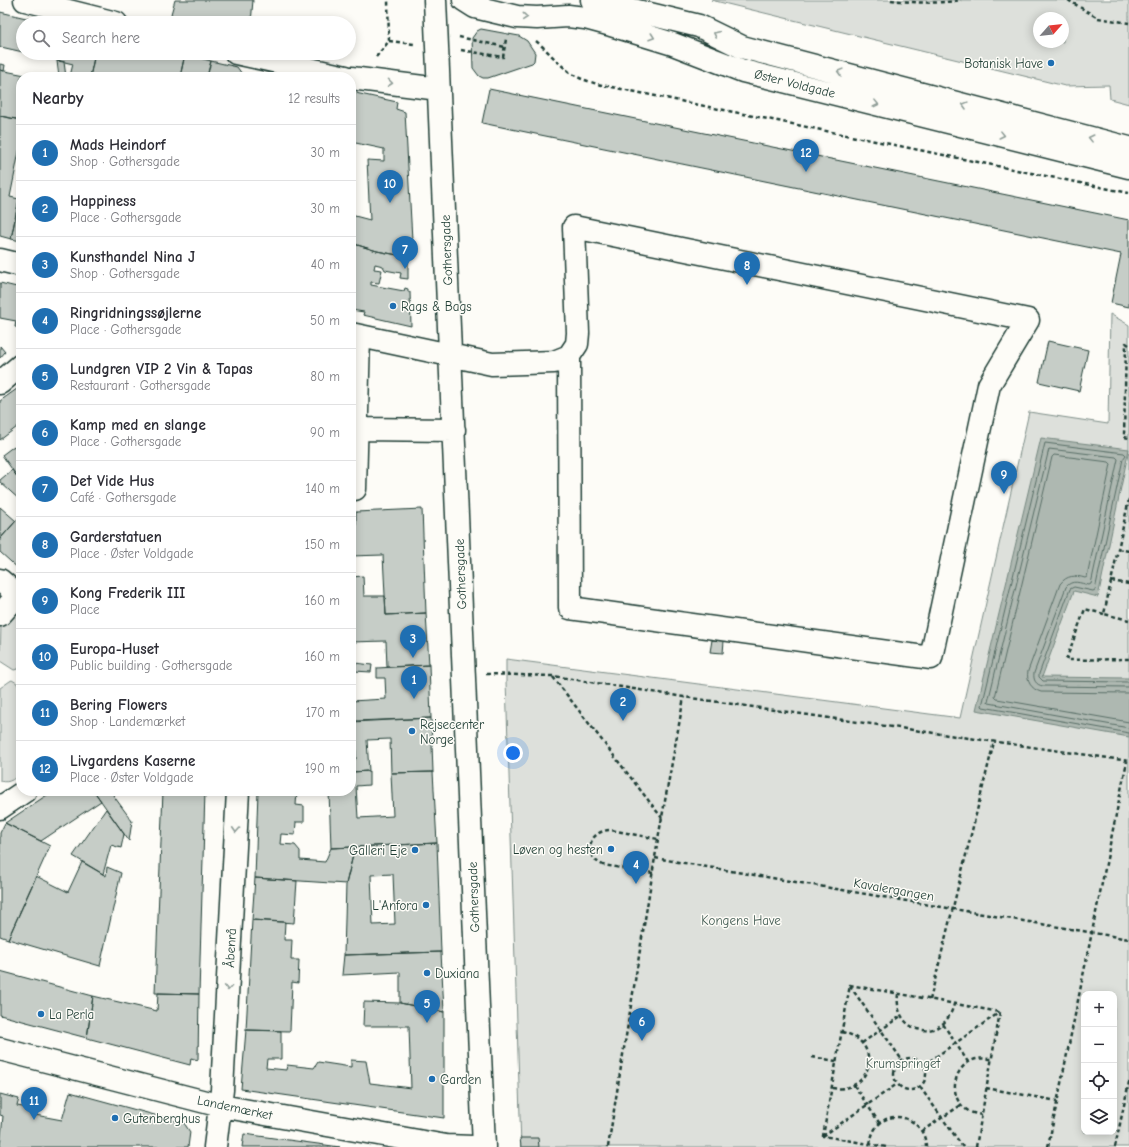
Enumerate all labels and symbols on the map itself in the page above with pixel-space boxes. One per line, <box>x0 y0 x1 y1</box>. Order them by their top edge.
north arrow <box>1033 12 1069 48</box>
one-way arrow <box>522 13 528 22</box>
one-way arrow <box>712 31 720 39</box>
one-way arrow <box>649 32 656 40</box>
place label: Botanisk Have <box>964 56 1043 71</box>
marker: Botanisk Have <box>1046 58 1056 68</box>
street label: Øster Voldgade <box>753 66 837 101</box>
one-way arrow <box>836 69 843 77</box>
one-way arrow <box>387 78 393 87</box>
one-way arrow <box>873 99 879 107</box>
one-way arrow <box>962 101 969 110</box>
one-way arrow <box>998 130 1005 139</box>
one-way arrow <box>1088 134 1095 143</box>
pin: 12 <box>793 139 819 172</box>
pin: 10 <box>377 170 403 203</box>
street label: Gothersgade <box>438 214 455 286</box>
pin: 7 <box>392 236 418 269</box>
pin: 8 <box>734 252 760 285</box>
place label: Rags & Bags <box>401 299 472 314</box>
marker: Rags & Bags <box>388 301 398 311</box>
pin: 9 <box>991 461 1017 494</box>
street label: Gothersgade <box>452 538 469 610</box>
pin: 3 <box>400 625 426 658</box>
pin: 1 <box>401 666 427 699</box>
pin: 2 <box>610 688 636 721</box>
place label: Rejsecenter Norge <box>420 717 485 747</box>
marker: Rejsecenter Norge <box>407 726 417 736</box>
your location <box>503 743 523 763</box>
one-way arrow <box>232 827 240 833</box>
place label: Løven og hesten <box>513 842 603 857</box>
place label: Galleri Eje <box>349 843 407 858</box>
marker: Løven og hesten <box>606 844 616 854</box>
marker: Galleri Eje <box>410 845 420 855</box>
pin: 4 <box>623 851 649 884</box>
street label: Gothersgade <box>465 861 482 933</box>
street label: Kavalergangen <box>853 875 935 904</box>
place label: L'Anfora <box>372 898 418 913</box>
marker: L'Anfora <box>421 900 431 910</box>
park label: Kongens Have <box>701 913 781 928</box>
street label: Åbenrå <box>221 928 239 968</box>
place label: Duxiana <box>435 966 480 981</box>
marker: Duxiana <box>422 968 432 978</box>
one-way arrow <box>223 985 232 991</box>
pin: 5 <box>414 990 440 1023</box>
place label: La Perla <box>49 1007 94 1022</box>
pin: 6 <box>629 1008 655 1041</box>
marker: La Perla <box>36 1009 46 1019</box>
park label: Krumspringet <box>866 1056 942 1071</box>
place label: Garden <box>440 1072 481 1087</box>
marker: Garden <box>427 1074 437 1084</box>
pin: 11 <box>21 1087 47 1120</box>
street label: Landemærket <box>196 1092 275 1123</box>
place label: Gutenberghus <box>123 1111 200 1126</box>
marker: Gutenberghus <box>110 1113 120 1123</box>

